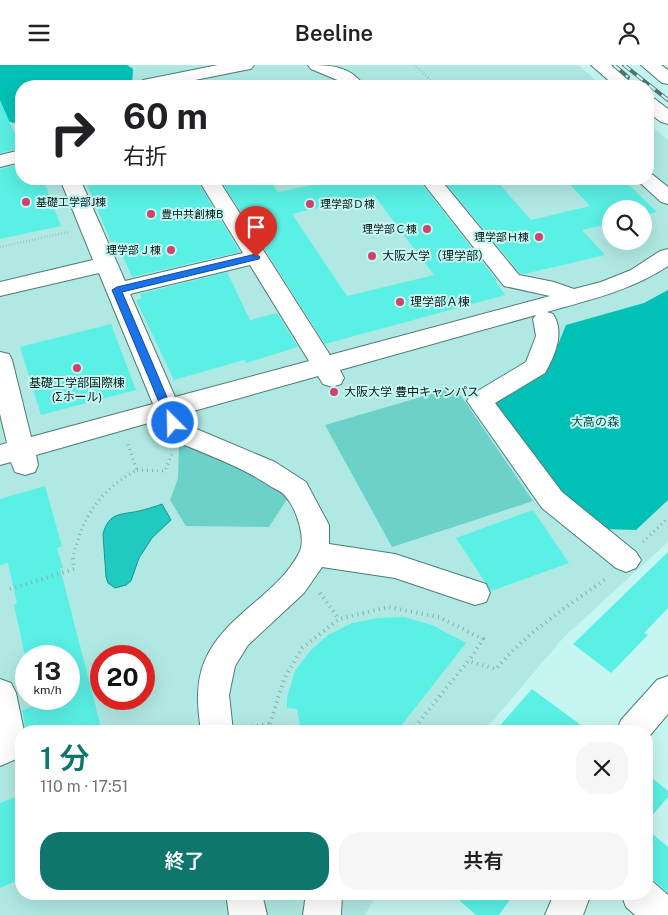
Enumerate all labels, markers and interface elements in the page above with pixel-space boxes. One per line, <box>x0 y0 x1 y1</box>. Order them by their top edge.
icon: menu <box>25 19 53 47</box>
icon: person <box>615 19 643 47</box>
text: Beeline <box>295 20 373 46</box>
text: 60 m <box>123 96 208 137</box>
icon: right <box>40 100 105 165</box>
text: 右折 <box>123 143 167 169</box>
marker: 基礎工学部J棟 <box>20 196 32 208</box>
place label: 基礎工学部J棟 <box>36 196 106 208</box>
marker: 理学部Ｄ棟 <box>304 198 316 210</box>
place label: 理学部Ｄ棟 <box>320 198 375 210</box>
map controls <box>602 200 652 250</box>
button: search <box>602 200 652 250</box>
pin <box>235 206 277 257</box>
marker: 豊中共創棟B <box>145 208 157 220</box>
place label: 豊中共創棟B <box>161 208 223 220</box>
icon: arrive <box>242 213 270 241</box>
place label: 理学部Ｃ棟 <box>362 223 417 235</box>
marker: 理学部Ｃ棟 <box>421 223 433 235</box>
place label: 理学部Ｈ棟 <box>474 231 529 243</box>
marker: 理学部Ｈ棟 <box>533 231 545 243</box>
place label: 理学部Ｊ棟 <box>106 244 161 256</box>
marker: 理学部Ｊ棟 <box>165 244 177 256</box>
place label: 大阪大学（理学部） <box>382 249 490 263</box>
marker: 大阪大学（理学部） <box>366 250 378 262</box>
place label: 理学部Ａ棟 <box>410 295 470 309</box>
marker: 理学部Ａ棟 <box>394 296 406 308</box>
marker: 基礎工学部国際棟 (Σホール) <box>71 362 83 374</box>
place label: 基礎工学部国際棟 (Σホール) <box>29 376 125 404</box>
place label: 大阪大学 豊中キャンパス <box>344 385 479 399</box>
marker: 大阪大学 豊中キャンパス <box>328 386 340 398</box>
position arrow <box>146 396 198 448</box>
park label: 大高の森 <box>571 415 619 429</box>
speed limit sign: 20 <box>90 645 155 710</box>
text: 13 <box>34 656 61 686</box>
text: km/h <box>33 683 62 697</box>
text: 1 分 <box>40 740 90 776</box>
button: close <box>576 742 628 794</box>
text: 110 m · 17:51 <box>40 777 128 796</box>
button: 終了 <box>40 832 329 890</box>
button: 共有 <box>339 832 628 890</box>

